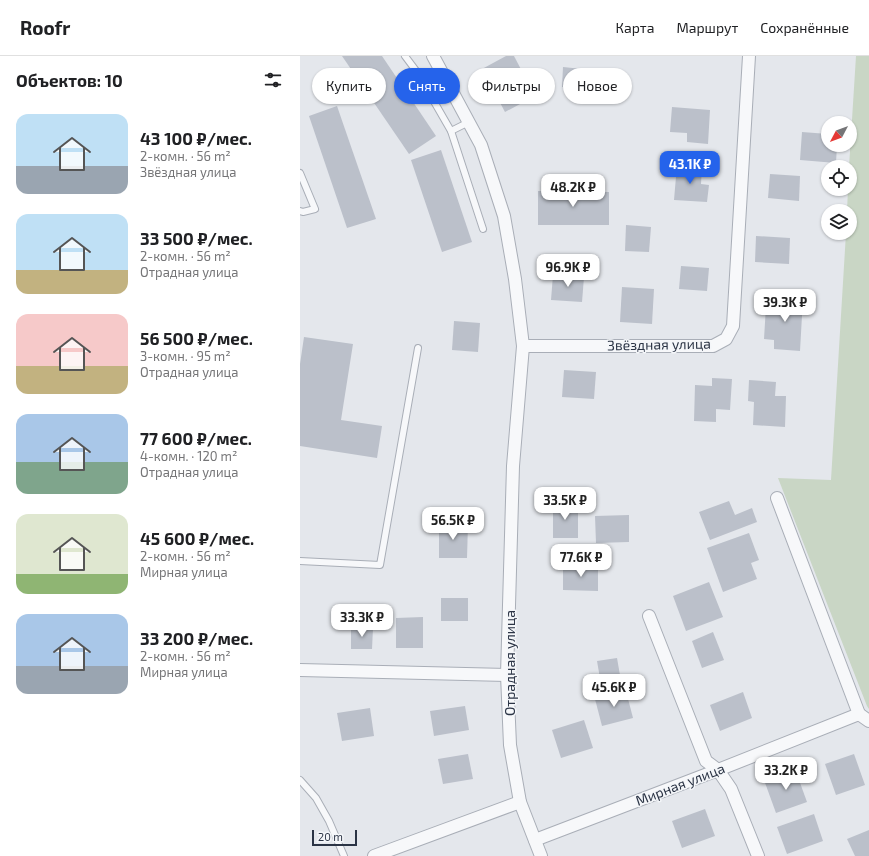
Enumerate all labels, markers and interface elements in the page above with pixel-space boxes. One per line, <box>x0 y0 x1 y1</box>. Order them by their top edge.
text: Roofr <box>20 16 70 39</box>
text: Карта <box>616 19 654 36</box>
text: Маршрут <box>676 19 738 36</box>
text: Сохранённые <box>760 19 849 36</box>
chip: Купить <box>312 68 386 104</box>
chip: Снять <box>394 68 460 104</box>
chip: Фильтры <box>468 68 555 104</box>
chip: Новое <box>563 68 632 104</box>
icon: filters <box>262 69 284 91</box>
text: Объектов: 10 <box>16 70 123 90</box>
north arrow <box>821 116 857 152</box>
map controls <box>821 116 857 240</box>
text: 43 100 ₽/мес. <box>140 128 252 148</box>
icon: home <box>48 130 96 178</box>
text: 2-комн. · 56 m² <box>140 148 231 164</box>
pin: 43.1K ₽ <box>653 151 727 185</box>
text: 43.1K ₽ <box>669 156 711 172</box>
button: locate <box>821 160 857 196</box>
text: Звёздная улица <box>140 164 236 180</box>
pin: 48.2K ₽ <box>536 174 610 208</box>
text: 48.2K ₽ <box>550 179 596 195</box>
button: layers <box>821 204 857 240</box>
text: 33 500 ₽/мес. <box>140 228 253 248</box>
icon: home <box>48 230 96 278</box>
text: 2-комн. · 56 m² <box>140 248 231 264</box>
pin: 96.9K ₽ <box>531 254 605 288</box>
text: 96.9K ₽ <box>546 259 590 275</box>
text: Отрадная улица <box>140 264 238 280</box>
pin: 39.3K ₽ <box>748 289 822 323</box>
text: 39.3K ₽ <box>763 294 807 310</box>
text: 56 500 ₽/мес. <box>140 328 253 348</box>
icon: home <box>48 330 96 378</box>
street label: Звёздная улица <box>607 335 711 353</box>
text: 3-комн. · 95 m² <box>140 348 231 364</box>
text: Отрадная улица <box>140 364 238 380</box>
text: 77 600 ₽/мес. <box>140 428 252 448</box>
icon: home <box>48 430 96 478</box>
text: 4-комн. · 120 m² <box>140 448 237 464</box>
text: Отрадная улица <box>140 464 238 480</box>
pin: 33.5K ₽ <box>528 487 602 521</box>
text: 33.5K ₽ <box>543 492 587 508</box>
pin: 56.5K ₽ <box>416 507 490 541</box>
text: 56.5K ₽ <box>431 512 475 528</box>
text: 45 600 ₽/мес. <box>140 528 254 548</box>
icon: home <box>48 530 96 578</box>
pin: 77.6K ₽ <box>544 544 618 578</box>
text: 2-комн. · 56 m² <box>140 548 231 564</box>
text: 77.6K ₽ <box>560 549 602 565</box>
text: Мирная улица <box>140 564 228 580</box>
pin: 33.3K ₽ <box>325 604 399 638</box>
text: 33.3K ₽ <box>340 609 384 625</box>
street label: Отрадная улица <box>501 610 518 716</box>
text: 33 200 ₽/мес. <box>140 628 253 648</box>
icon: home <box>48 630 96 678</box>
text: 2-комн. · 56 m² <box>140 648 231 664</box>
text: Мирная улица <box>140 664 228 680</box>
pin: 45.6K ₽ <box>577 674 651 708</box>
text: 45.6K ₽ <box>592 679 636 695</box>
pin: 33.2K ₽ <box>749 757 823 791</box>
street label: Мирная улица <box>633 759 727 809</box>
text: 33.2K ₽ <box>764 762 808 778</box>
scale bar <box>312 828 357 847</box>
text: 20 m <box>318 830 343 843</box>

